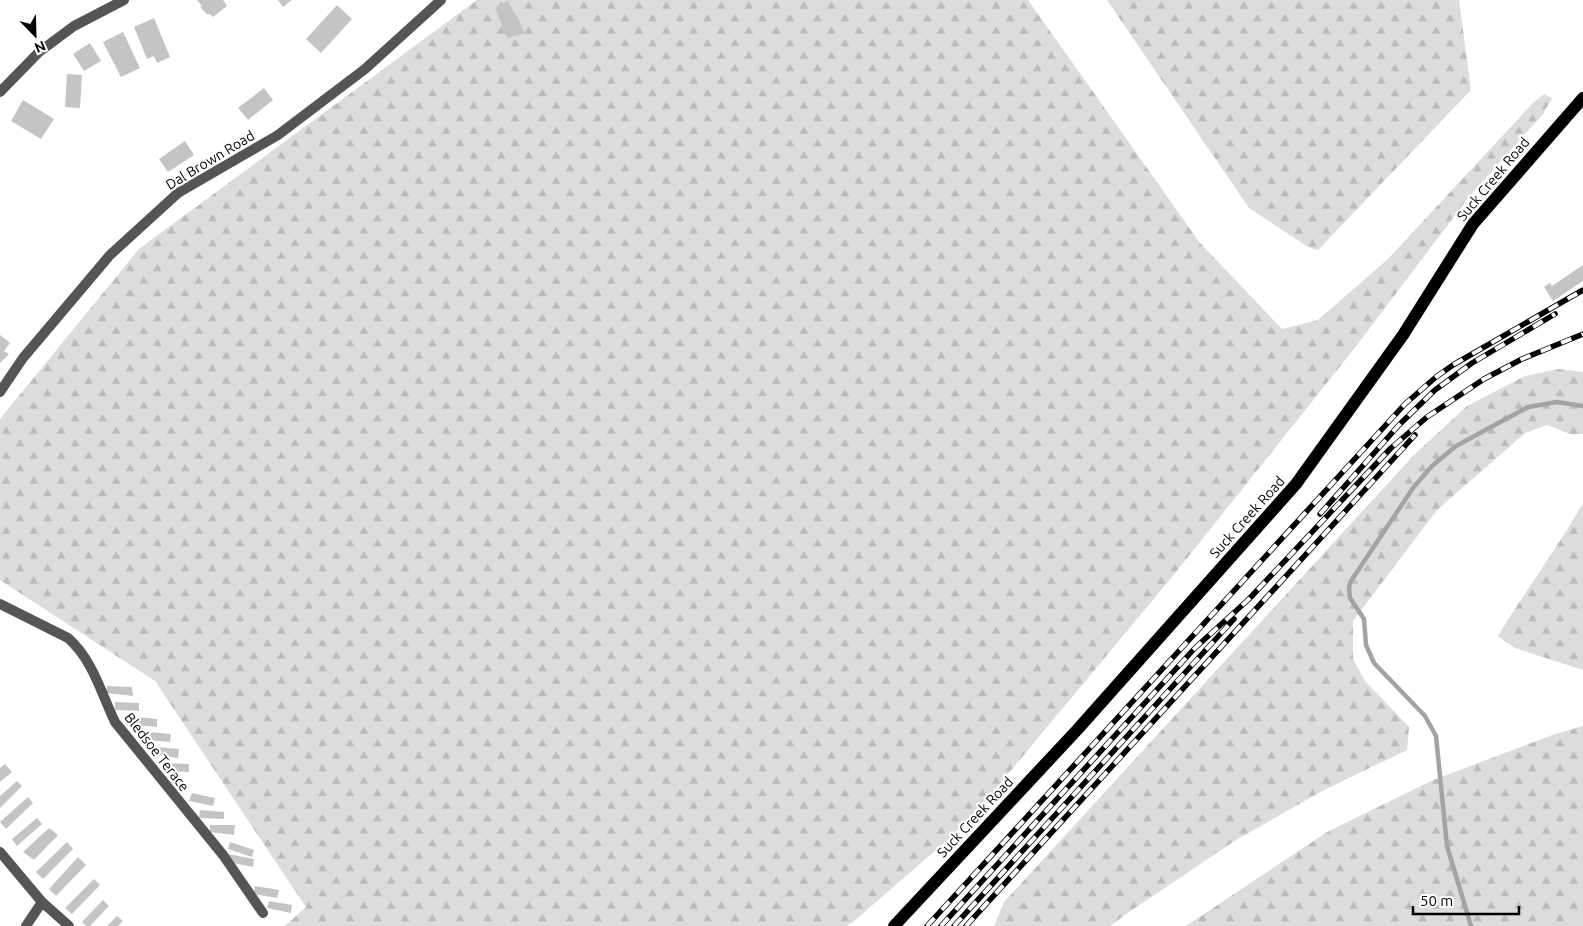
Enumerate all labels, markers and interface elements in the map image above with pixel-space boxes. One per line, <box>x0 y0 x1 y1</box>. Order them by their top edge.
north arrow <box>10 10 60 60</box>
text: N <box>32 38 48 56</box>
street label: Dal Brown Road <box>163 127 257 193</box>
street label: Suck Creek Road <box>1453 134 1533 224</box>
street label: Suck Creek Road <box>1206 473 1288 561</box>
street label: Bledsoe Terace <box>121 710 193 794</box>
street label: Suck Creek Road <box>934 774 1016 860</box>
scale bar <box>1413 884 1519 916</box>
text: 50 m <box>1420 892 1453 909</box>

